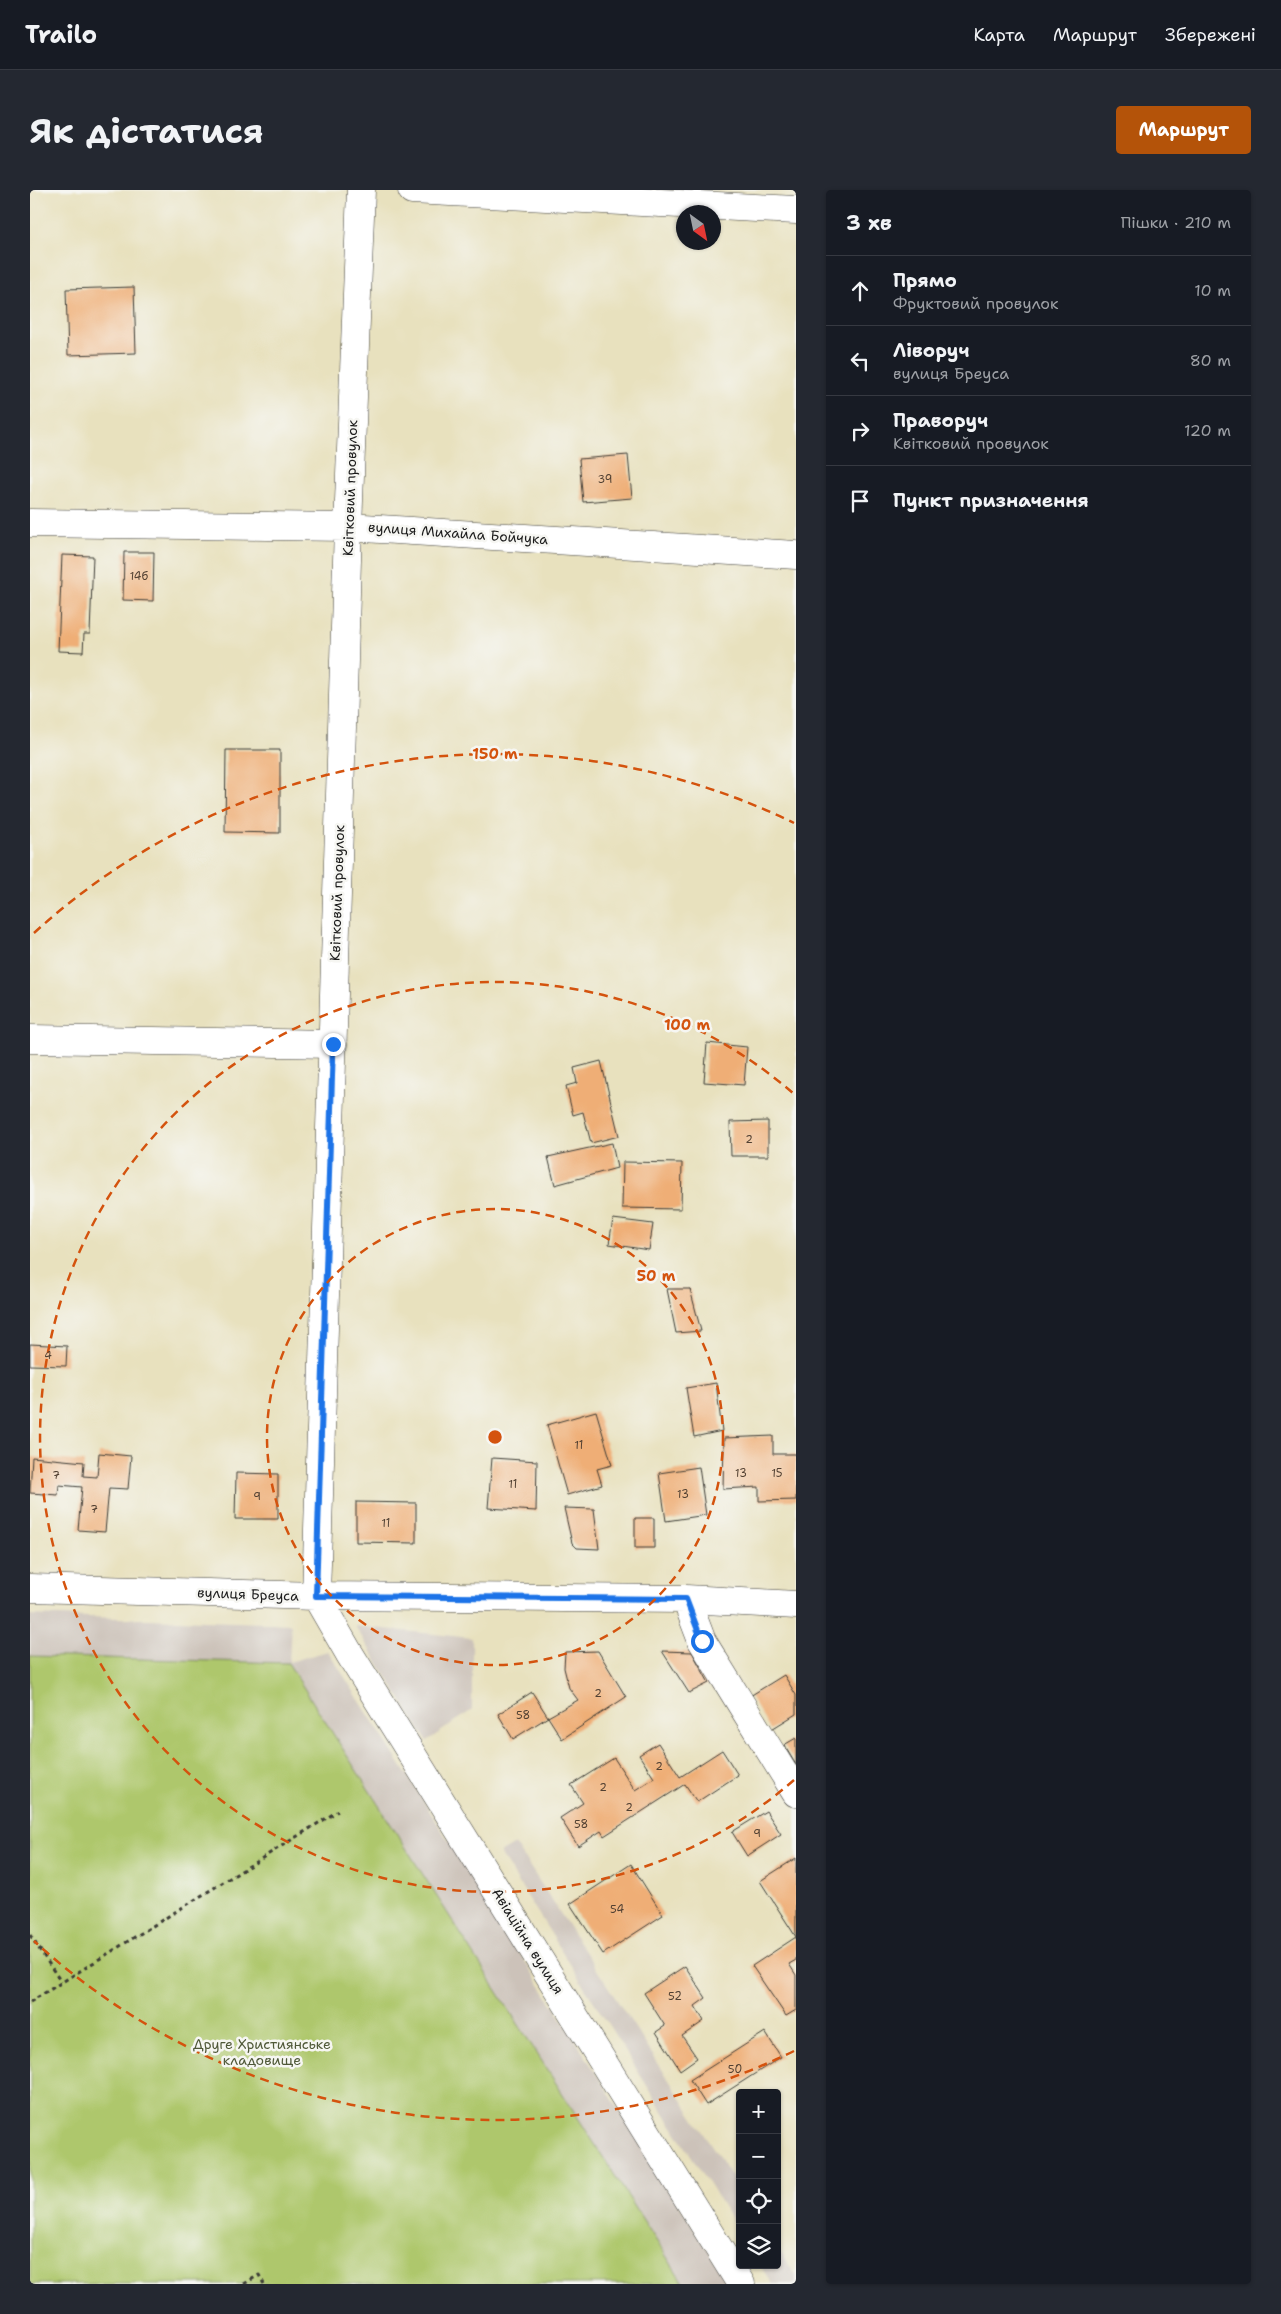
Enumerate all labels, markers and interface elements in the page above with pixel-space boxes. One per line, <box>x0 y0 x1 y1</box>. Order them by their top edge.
text: Trailo <box>25 19 97 51</box>
text: Карта <box>973 23 1025 47</box>
text: Маршрут <box>1053 23 1137 47</box>
text: Збережені <box>1165 23 1256 47</box>
button: Маршрут <box>1116 106 1251 154</box>
text: Як дістатися <box>30 107 264 154</box>
north arrow <box>676 205 721 250</box>
text: 3 хв <box>846 209 892 237</box>
text: Пішки · 210 m <box>1121 212 1231 233</box>
text: Прямо <box>893 268 957 293</box>
icon: ahead <box>846 277 874 305</box>
text: 10 m <box>1194 280 1231 301</box>
text: Фруктовий провулок <box>893 293 1059 314</box>
text: Ліворуч <box>893 338 969 363</box>
icon: left <box>846 347 874 375</box>
text: 80 m <box>1190 350 1231 371</box>
text: вулиця Бреуса <box>893 363 1009 384</box>
text: Праворуч <box>893 408 988 433</box>
icon: right <box>846 417 874 445</box>
street label: Квітковий провулок <box>339 419 361 556</box>
text: 120 m <box>1184 420 1231 441</box>
text: Квітковий провулок <box>893 433 1049 454</box>
house number: 39 <box>598 472 612 487</box>
icon: arrive <box>846 487 874 515</box>
text: Пункт призначення <box>893 488 1089 513</box>
street label: вулиця Михайла Бойчука <box>367 518 549 548</box>
house number: 14б <box>130 569 149 584</box>
text: 150 m <box>472 744 518 764</box>
street label: Квітковий провулок <box>326 824 348 961</box>
text: 100 m <box>664 1015 710 1035</box>
route end <box>322 1033 345 1056</box>
house number: 2 <box>745 1132 753 1147</box>
text: 50 m <box>637 1266 676 1286</box>
house number: 4 <box>44 1348 52 1363</box>
centre of rings <box>486 1428 504 1446</box>
house number: 11 <box>575 1438 583 1453</box>
house number: 13 <box>735 1466 747 1481</box>
house number: 15 <box>771 1466 783 1481</box>
house number: 7 <box>52 1468 60 1483</box>
house number: 11 <box>509 1477 517 1492</box>
house number: 13 <box>677 1487 689 1502</box>
house number: 9 <box>253 1489 261 1504</box>
house number: 7 <box>90 1502 98 1517</box>
house number: 11 <box>382 1516 390 1531</box>
street label: вулиця Бреуса <box>197 1583 299 1605</box>
route start <box>691 1630 714 1653</box>
house number: 2 <box>594 1686 602 1701</box>
house number: 58 <box>516 1708 530 1723</box>
house number: 2 <box>655 1759 663 1774</box>
house number: 2 <box>599 1780 607 1795</box>
house number: 2 <box>625 1800 633 1815</box>
house number: 58 <box>574 1817 588 1832</box>
house number: 9 <box>753 1826 761 1841</box>
street label: Авіаційна вулиця <box>488 1885 568 1997</box>
house number: 54 <box>610 1902 624 1917</box>
house number: 52 <box>668 1989 682 2004</box>
park label: Друге Християнське кладовище <box>193 2035 331 2069</box>
house number: 50 <box>728 2062 742 2077</box>
map controls <box>736 2089 781 2269</box>
button: + <box>736 2089 781 2134</box>
button: − <box>736 2134 781 2179</box>
button: locate <box>736 2179 781 2224</box>
button: layers <box>736 2224 781 2269</box>

